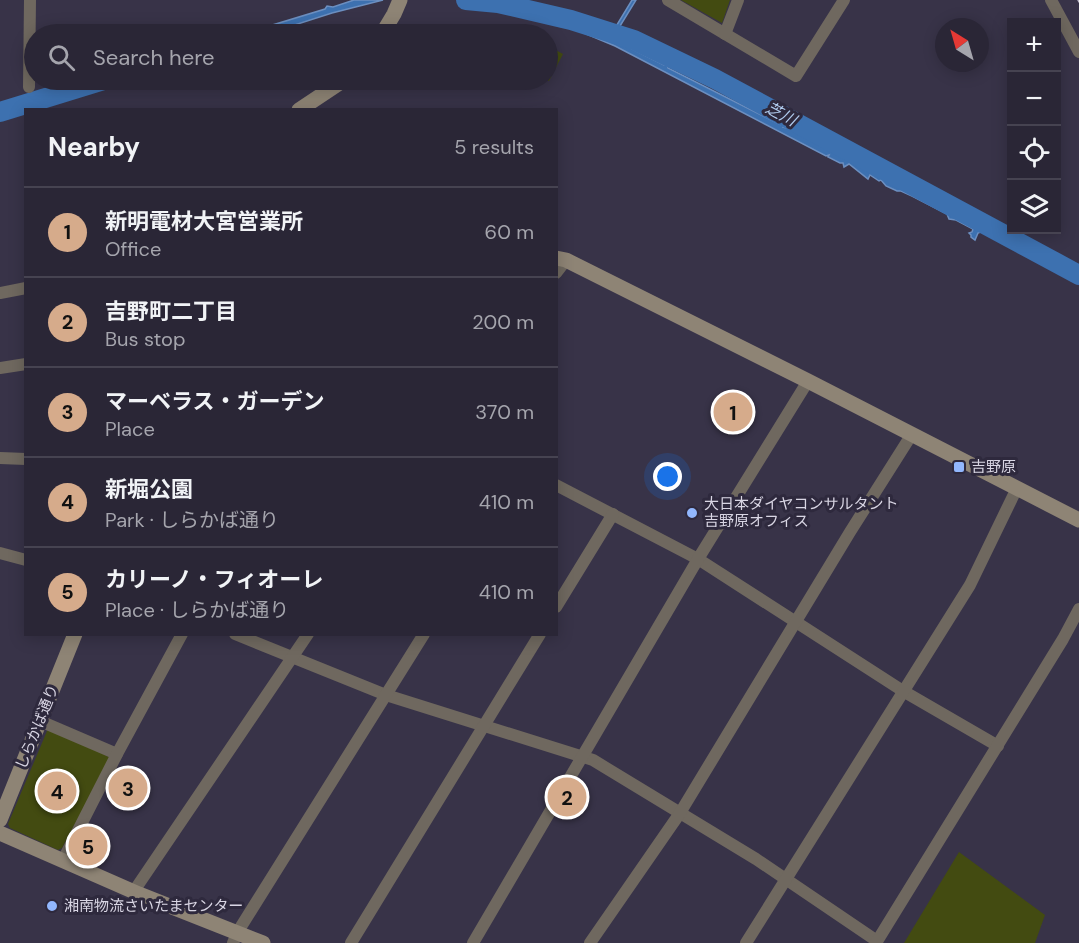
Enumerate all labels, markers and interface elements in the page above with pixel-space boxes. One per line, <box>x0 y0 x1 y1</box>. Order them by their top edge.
north arrow <box>935 18 989 72</box>
map controls <box>1007 18 1061 234</box>
button: + <box>1007 18 1061 72</box>
search box <box>24 24 558 90</box>
icon: search <box>45 41 78 74</box>
text: Search here <box>93 43 214 72</box>
button: − <box>1007 72 1061 126</box>
water label: 芝川 <box>762 97 802 132</box>
button: locate <box>1007 126 1061 180</box>
text: Nearby <box>48 130 140 164</box>
text: 5 results <box>454 134 534 160</box>
button: layers <box>1007 180 1061 234</box>
text: 新明電材大宮営業所 <box>105 207 303 236</box>
text: 1 <box>64 219 71 245</box>
text: 60 m <box>485 219 534 245</box>
text: Office <box>105 236 161 262</box>
text: 吉野町二丁目 <box>105 297 237 326</box>
text: 2 <box>62 309 73 335</box>
text: 200 m <box>472 309 534 335</box>
text: Bus stop <box>105 326 185 352</box>
text: マーベラス・ガーデン <box>105 387 325 416</box>
pin: 1 <box>714 390 752 434</box>
text: 3 <box>61 399 74 425</box>
text: 370 m <box>475 399 534 425</box>
text: Place <box>105 416 155 442</box>
place label: 吉野原 <box>971 457 1016 477</box>
marker: 吉野原 <box>952 460 966 474</box>
your location <box>653 462 682 491</box>
text: 新堀公園 <box>105 475 193 504</box>
text: 4 <box>61 489 74 515</box>
text: 410 m <box>479 489 534 515</box>
place label: 大日本ダイヤコンサルタント 吉野原オフィス <box>704 494 899 531</box>
marker: 大日本ダイヤコンサルタント 吉野原オフィス <box>685 506 699 520</box>
text: Park · しらかば通り <box>105 507 279 533</box>
text: カリーノ・フィオーレ <box>105 565 323 594</box>
text: 5 <box>61 579 74 605</box>
text: 410 m <box>479 579 534 605</box>
text: Place · しらかば通り <box>105 597 289 623</box>
street label: しらかば通り <box>11 682 63 772</box>
pin: 3 <box>108 766 148 810</box>
pin: 4 <box>38 768 76 814</box>
pin: 2 <box>548 774 586 820</box>
pin: 5 <box>68 824 107 868</box>
place label: 湘南物流さいたまセンター <box>64 896 244 916</box>
marker: 湘南物流さいたまセンター <box>45 899 59 913</box>

